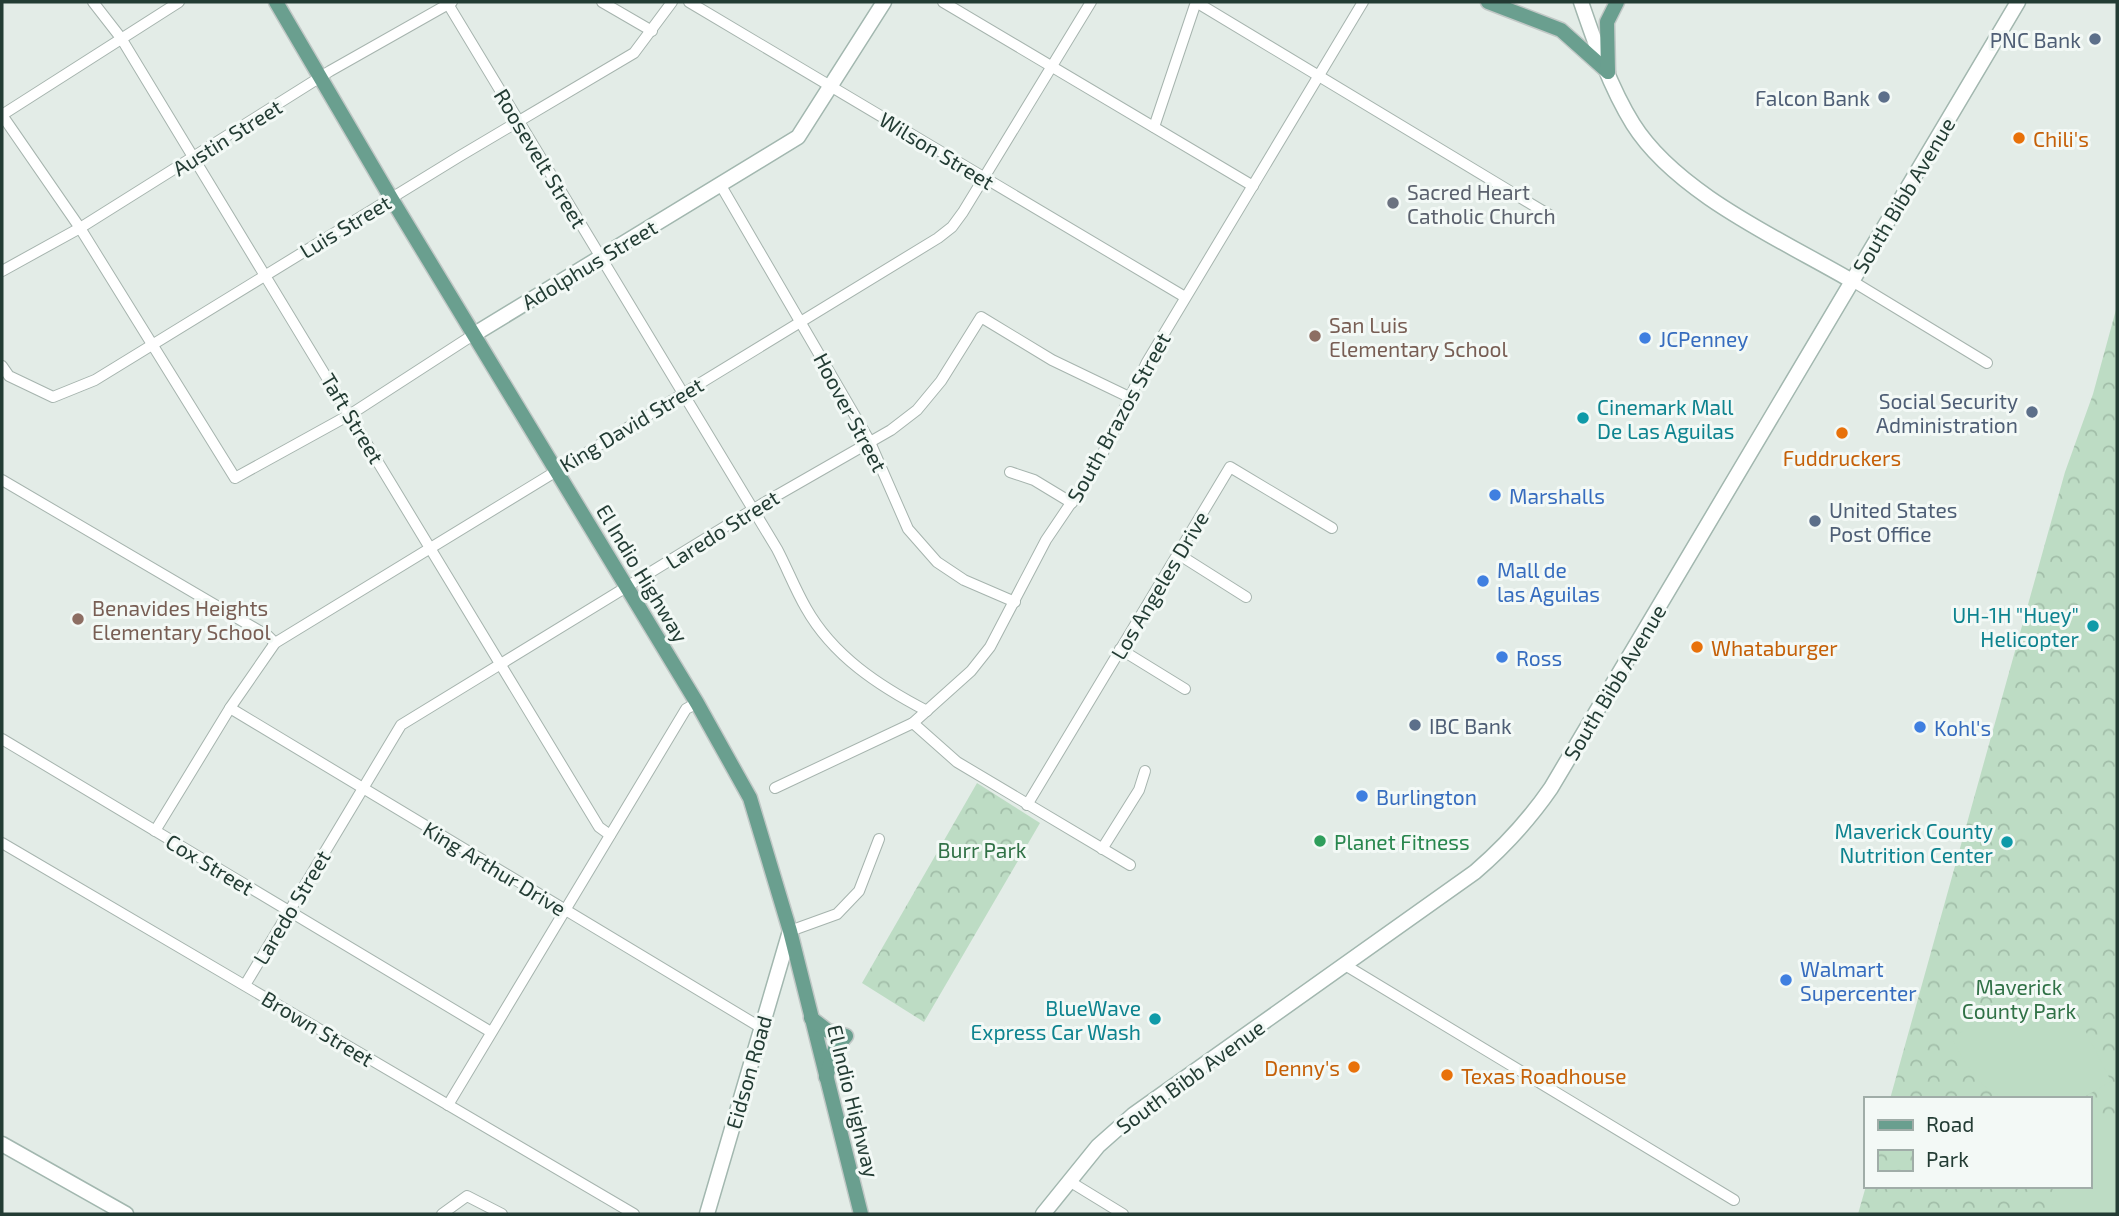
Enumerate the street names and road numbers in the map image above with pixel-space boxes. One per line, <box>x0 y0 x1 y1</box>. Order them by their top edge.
street label: Roosevelt Street <box>490 84 592 232</box>
street label: Austin Street <box>168 94 286 180</box>
street label: Wilson Street <box>875 106 999 194</box>
street label: South Bibb Avenue <box>1847 113 1959 277</box>
street label: Luis Street <box>295 189 395 263</box>
street label: Adolphus Street <box>517 214 661 314</box>
street label: South Brazos Street <box>1061 328 1175 506</box>
street label: Hoover Street <box>809 348 893 476</box>
street label: Taft Street <box>316 368 390 468</box>
street label: King David Street <box>555 371 707 477</box>
street label: Laredo Street <box>661 484 783 574</box>
street label: El Indio Highway <box>592 499 694 647</box>
street label: Los Angeles Drive <box>1105 506 1213 664</box>
street label: South Bibb Avenue <box>1558 600 1670 764</box>
street label: King Arthur Drive <box>419 816 571 920</box>
street label: Cox Street <box>162 828 258 900</box>
street label: Laredo Street <box>247 845 335 969</box>
street label: Brown Street <box>258 985 378 1071</box>
street label: Eidson Road <box>720 1012 776 1132</box>
street label: South Bibb Avenue <box>1111 1014 1269 1138</box>
street label: El Indio Highway <box>823 1022 885 1180</box>

